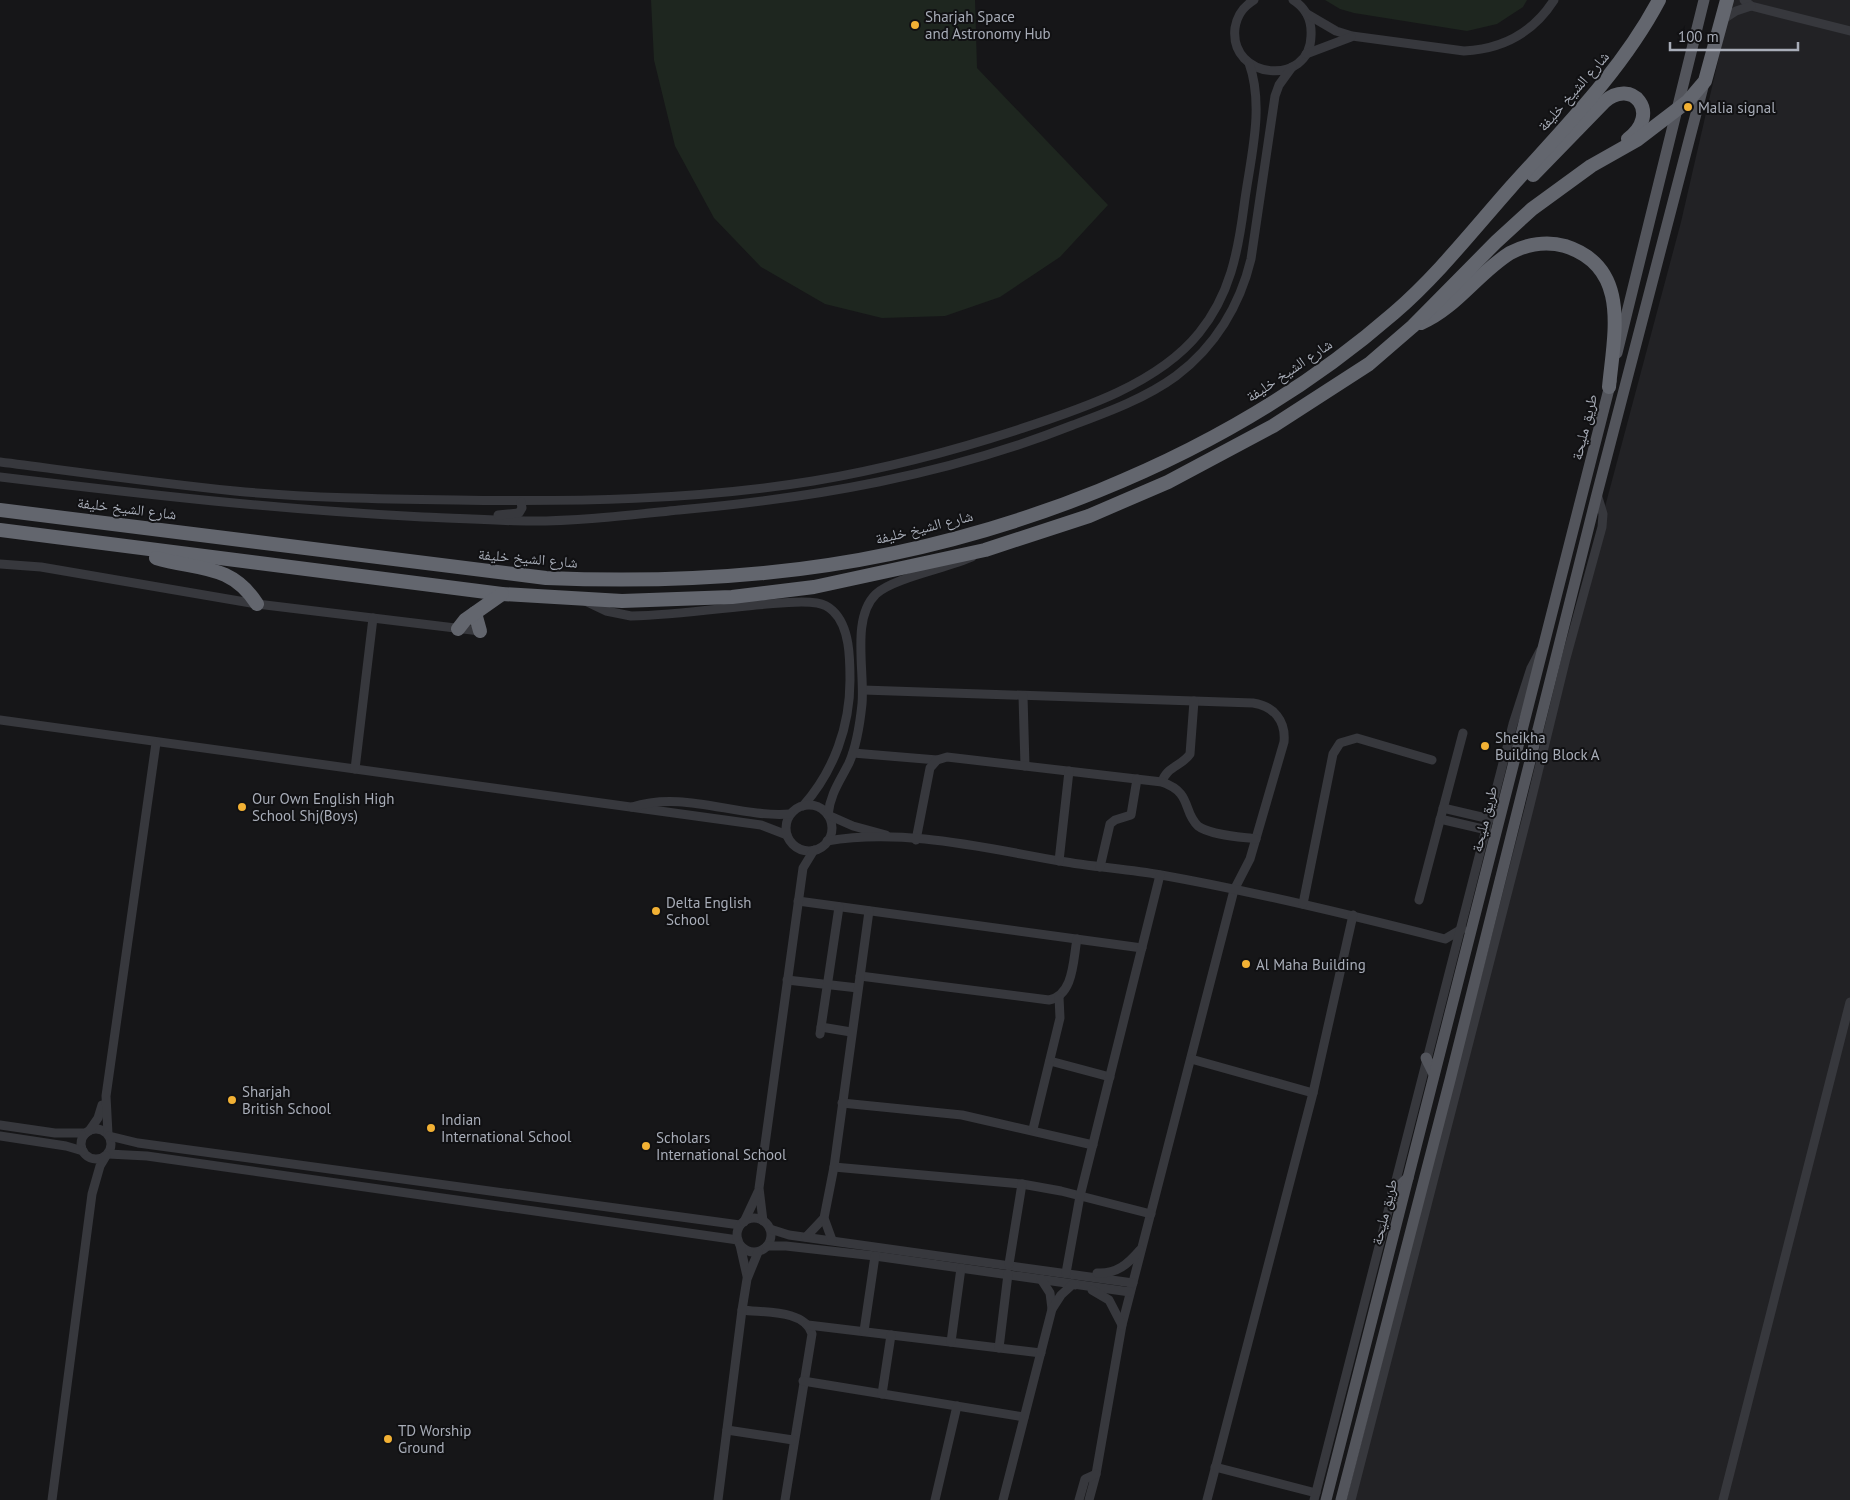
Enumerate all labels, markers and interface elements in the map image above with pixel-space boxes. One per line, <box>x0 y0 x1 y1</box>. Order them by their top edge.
place label: Sharjah Space and Astronomy Hub <box>925 7 1051 43</box>
marker: Sharjah Space and Astronomy Hub <box>909 19 921 31</box>
scale bar <box>1670 20 1798 52</box>
text: 100 m <box>1678 27 1719 46</box>
street label: شارع الشيخ خليفة <box>1533 47 1614 136</box>
place label: Malia signal <box>1698 98 1776 117</box>
marker: Malia signal <box>1682 101 1694 113</box>
street label: شارع الشيخ خليفة <box>1242 334 1336 407</box>
street label: طريق مليحة <box>1567 392 1602 462</box>
street label: شارع الشيخ خليفة <box>76 492 178 525</box>
street label: شارع الشيخ خليفة <box>873 506 975 549</box>
street label: شارع الشيخ خليفة <box>477 544 579 573</box>
place label: Sheikha Building Block A <box>1495 728 1600 764</box>
marker: Sheikha Building Block A <box>1479 740 1491 752</box>
street label: طريق مليحة <box>1467 784 1502 854</box>
place label: Our Own English High School Shj(Boys) <box>252 789 395 825</box>
marker: Our Own English High School Shj(Boys) <box>236 801 248 813</box>
place label: Delta English School <box>666 893 752 929</box>
marker: Delta English School <box>650 905 662 917</box>
place label: Al Maha Building <box>1256 955 1366 974</box>
marker: Al Maha Building <box>1240 958 1252 970</box>
place label: Sharjah British School <box>242 1082 332 1118</box>
marker: Sharjah British School <box>226 1094 238 1106</box>
place label: Indian International School <box>441 1110 572 1146</box>
marker: Indian International School <box>425 1122 437 1134</box>
place label: Scholars International School <box>656 1128 787 1164</box>
marker: Scholars International School <box>640 1140 652 1152</box>
street label: طريق مليحة <box>1367 1177 1402 1247</box>
place label: TD Worship Ground <box>398 1421 471 1457</box>
marker: TD Worship Ground <box>382 1433 394 1445</box>

